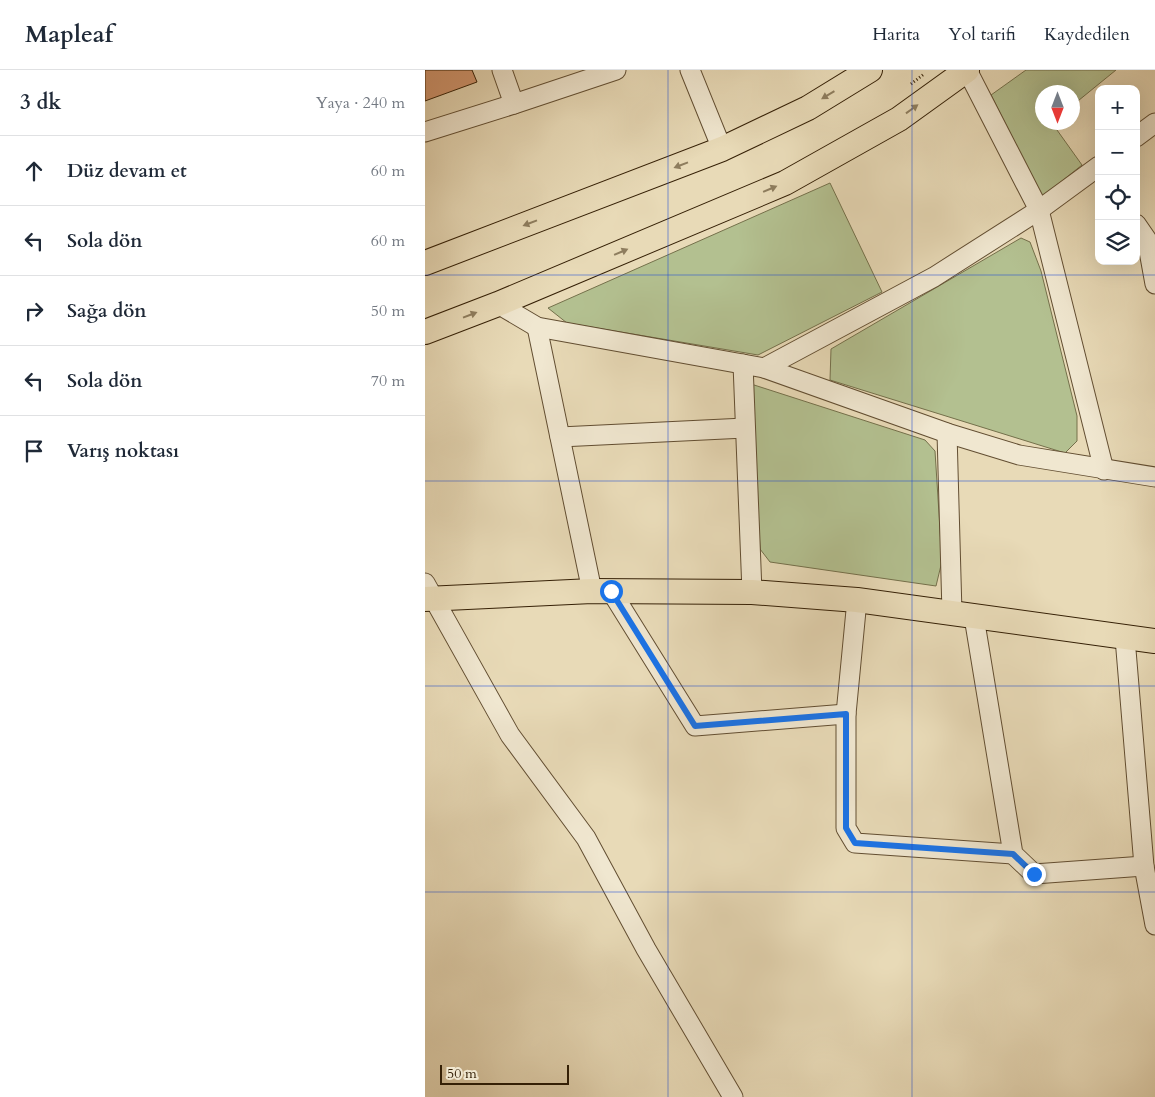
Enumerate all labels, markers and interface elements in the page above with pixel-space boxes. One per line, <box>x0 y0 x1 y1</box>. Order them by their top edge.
text: Mapleaf <box>25 18 113 51</box>
text: Harita <box>872 22 920 47</box>
text: Yol tarifi <box>948 22 1016 47</box>
text: Kaydedilen <box>1044 22 1130 47</box>
north arrow <box>1035 85 1080 130</box>
map controls <box>1095 85 1140 265</box>
button: + <box>1095 85 1140 130</box>
text: 3 dk <box>20 88 61 117</box>
one-way arrow <box>822 91 835 100</box>
text: Yaya · 240 m <box>316 92 405 114</box>
one-way arrow <box>905 105 918 115</box>
button: − <box>1095 130 1140 175</box>
icon: ahead <box>20 157 48 185</box>
text: Düz devam et <box>67 158 187 184</box>
text: 60 m <box>371 160 405 182</box>
one-way arrow <box>674 162 689 169</box>
button: locate <box>1095 175 1140 220</box>
one-way arrow <box>763 185 777 193</box>
one-way arrow <box>522 219 537 227</box>
button: layers <box>1095 220 1140 265</box>
icon: left <box>20 227 48 255</box>
text: Sola dön <box>67 228 142 254</box>
text: 60 m <box>371 230 405 252</box>
one-way arrow <box>613 248 628 256</box>
icon: right <box>20 297 48 325</box>
text: Sağa dön <box>67 298 147 324</box>
text: 50 m <box>371 300 405 322</box>
one-way arrow <box>463 311 478 318</box>
icon: left <box>20 367 48 395</box>
text: Sola dön <box>67 368 142 394</box>
text: 70 m <box>371 370 405 392</box>
icon: arrive <box>20 437 48 465</box>
text: Varış noktası <box>67 438 179 464</box>
route start <box>600 580 623 603</box>
route end <box>1023 863 1046 886</box>
scale bar <box>440 1062 569 1085</box>
text: 50 m <box>447 1064 477 1083</box>

